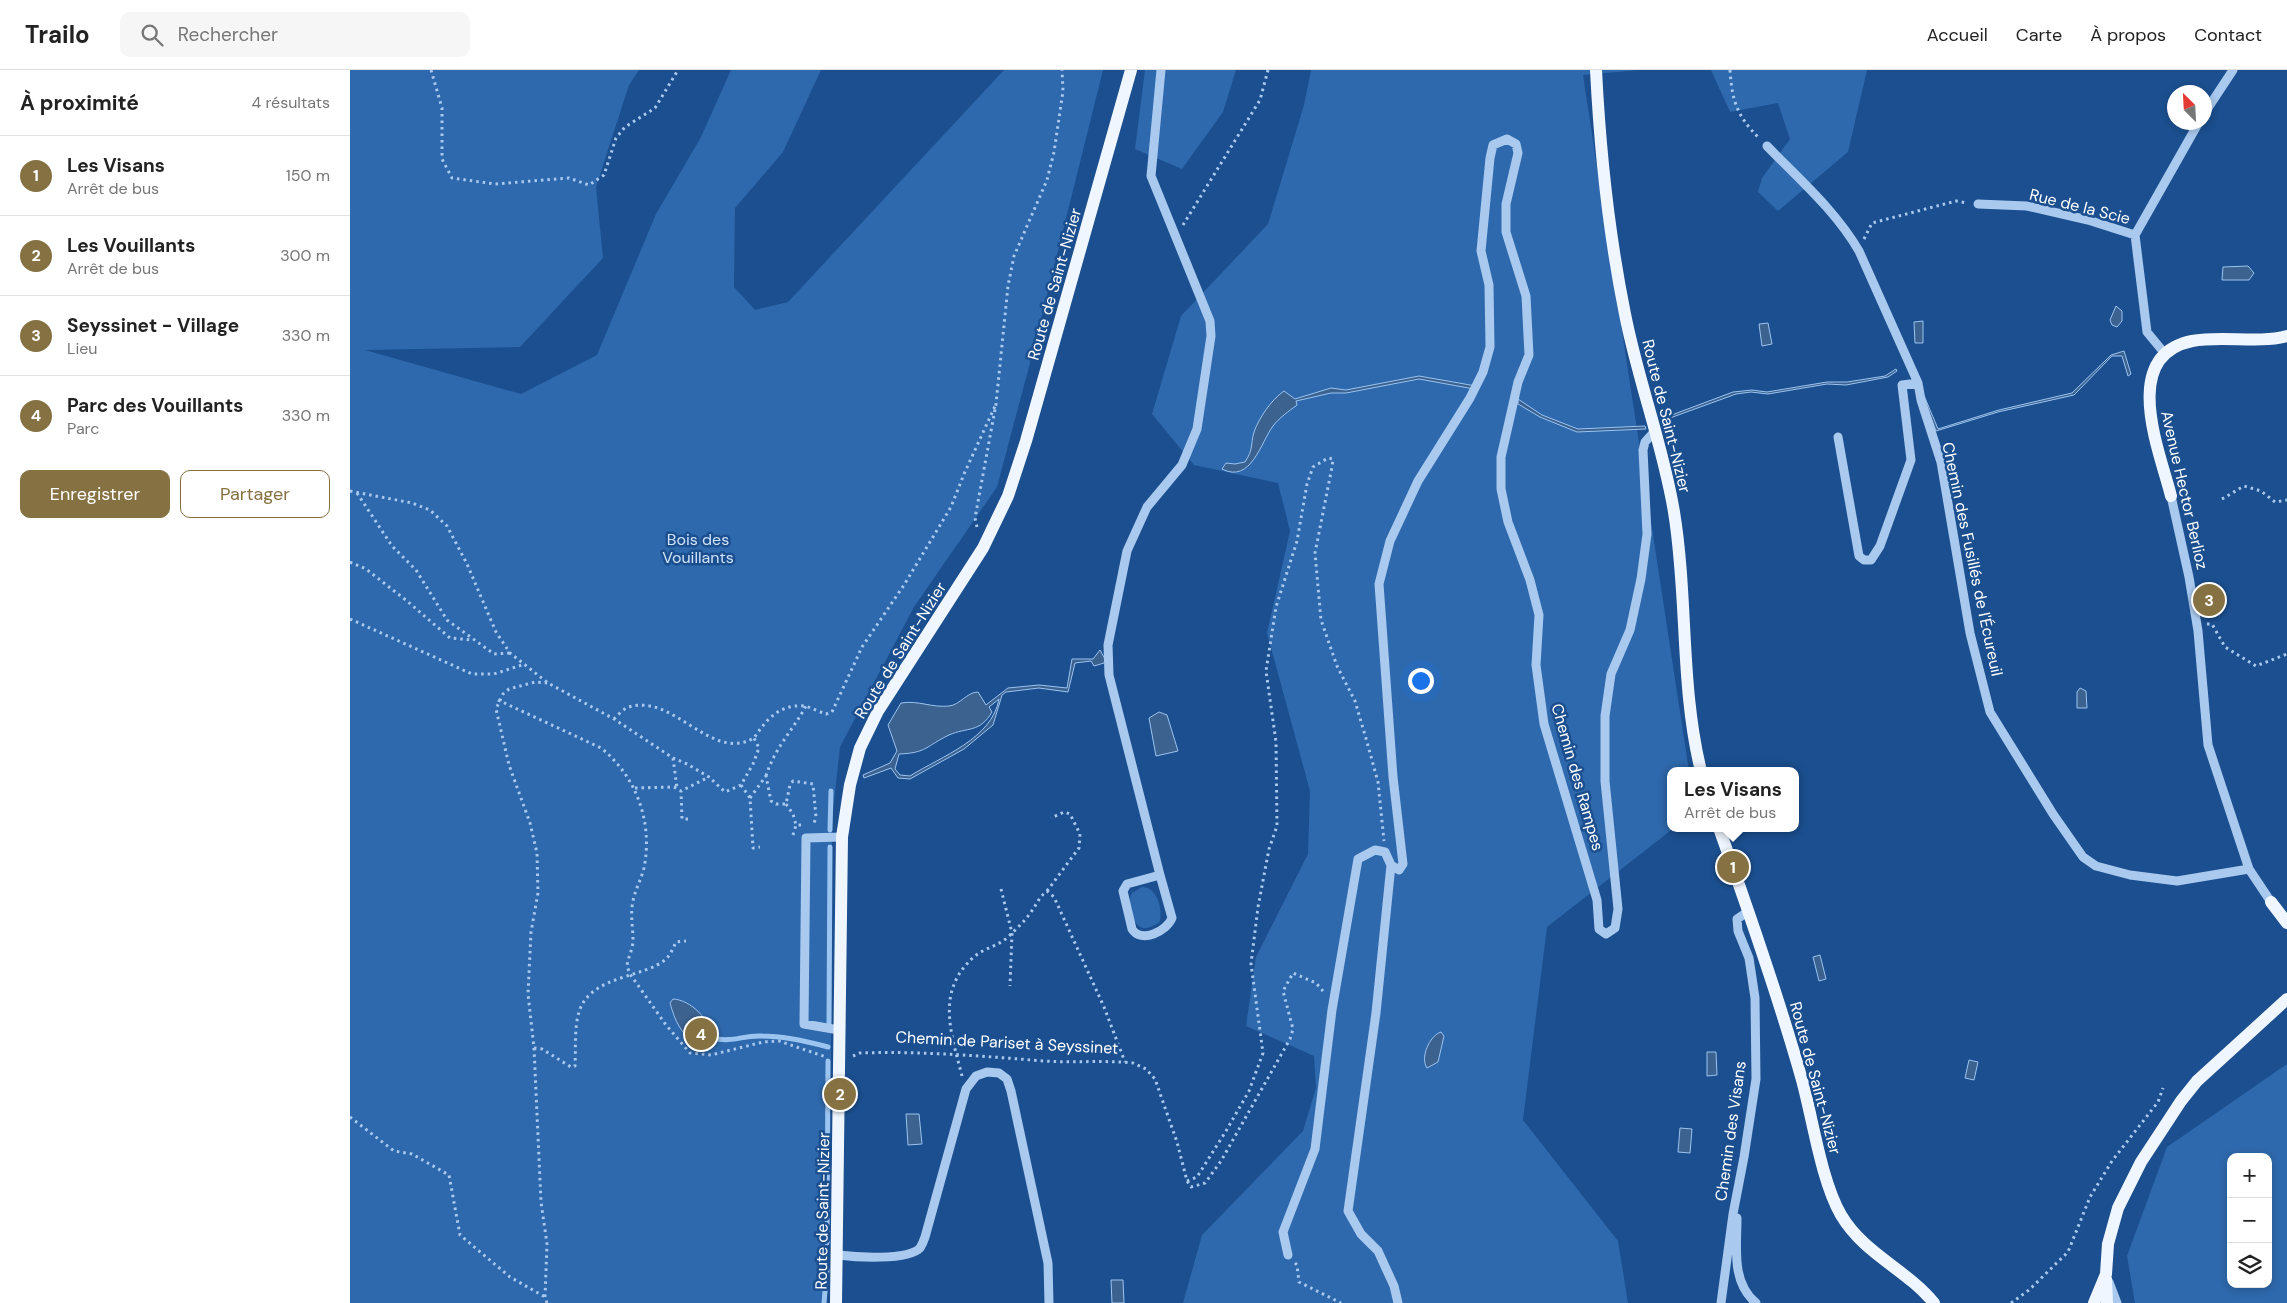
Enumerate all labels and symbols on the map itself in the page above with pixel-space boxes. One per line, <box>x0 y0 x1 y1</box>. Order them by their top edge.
north arrow <box>2167 85 2212 130</box>
street label: Rue de la Scie <box>2027 184 2133 229</box>
street label: Route de Saint-Nizier <box>1023 205 1086 363</box>
street label: Route de Saint-Nizier <box>1637 337 1696 495</box>
street label: Avenue Hector Berlioz <box>2156 409 2213 571</box>
street label: Chemin des Fusillés de l'Écureuil <box>1937 440 2008 678</box>
park label: Bois des Vouillants <box>662 529 734 568</box>
street label: Route de Saint-Nizier <box>850 578 951 723</box>
pin: 3 <box>2193 581 2225 619</box>
your location <box>1408 668 1434 694</box>
street label: Chemin des Rampes <box>1546 701 1609 853</box>
pin: 1 <box>1717 848 1749 886</box>
street label: Route de Saint-Nizier <box>1785 999 1846 1157</box>
pin: 4 <box>685 1015 717 1053</box>
street label: Chemin de Pariset à Seyssinet <box>895 1026 1119 1059</box>
street label: Chemin des Visans <box>1710 1060 1751 1202</box>
pin: 2 <box>824 1075 856 1113</box>
street label: Route de Saint-Nizier <box>811 1132 834 1290</box>

